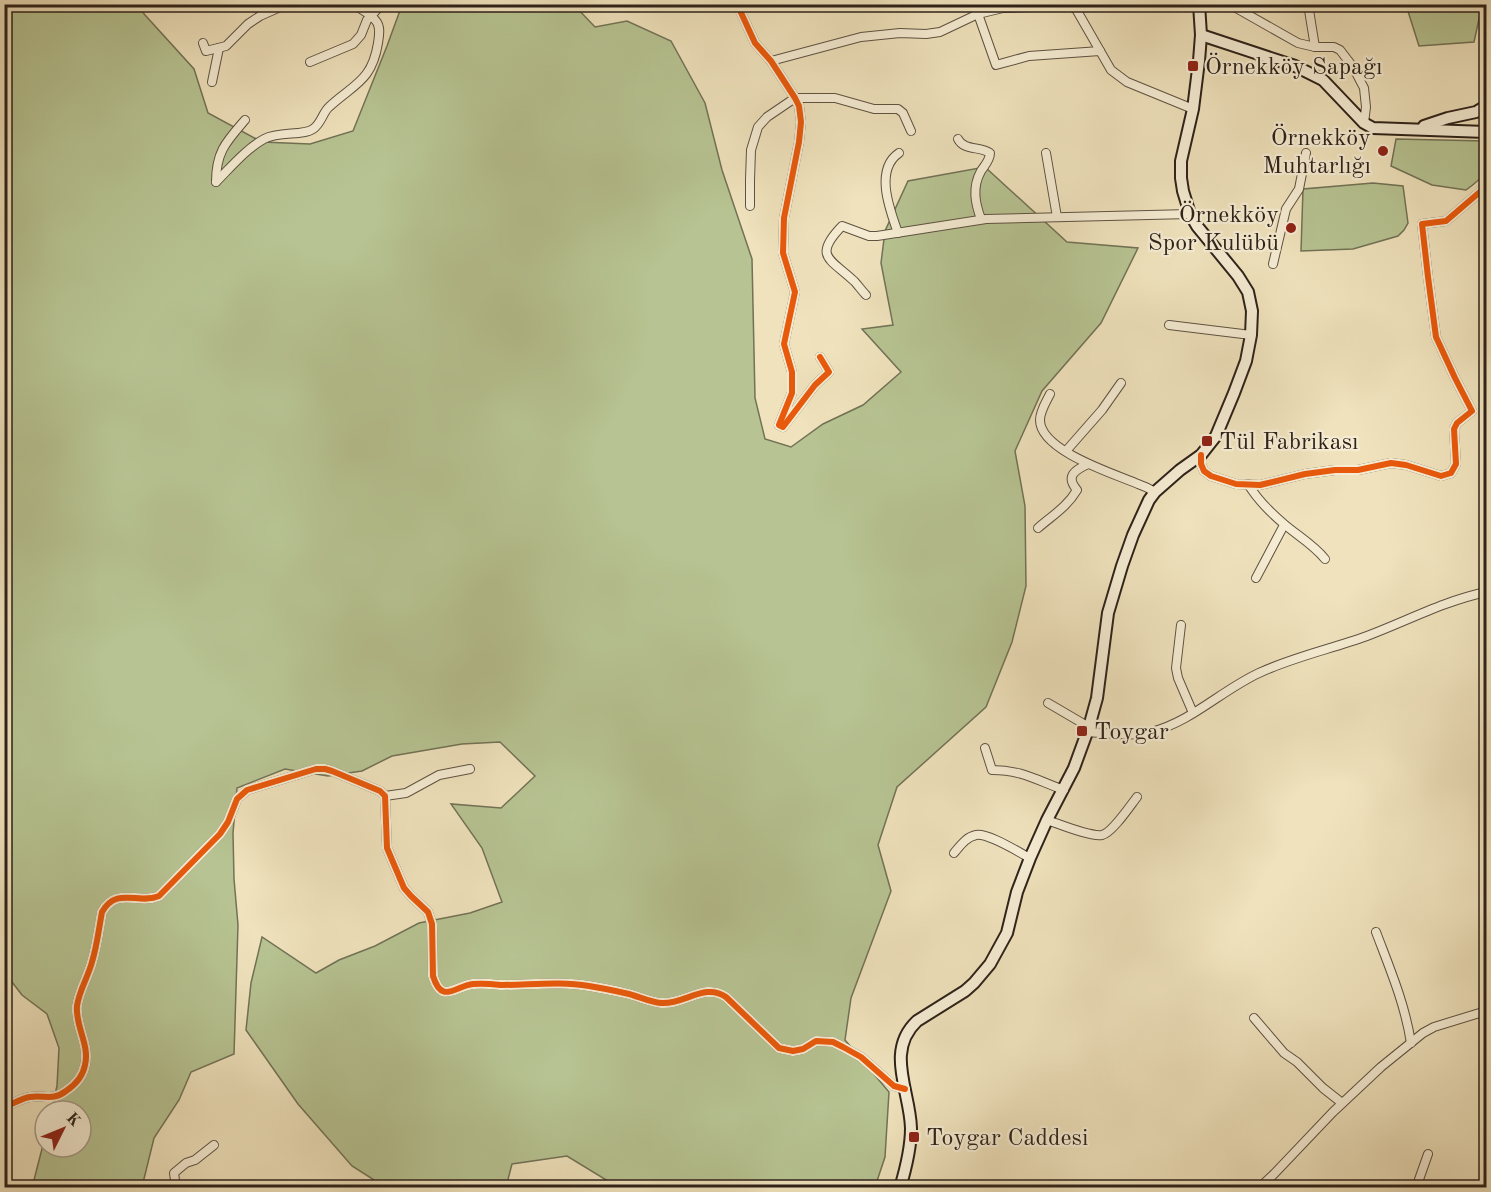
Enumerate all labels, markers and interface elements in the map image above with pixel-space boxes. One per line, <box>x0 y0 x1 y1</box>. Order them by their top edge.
place label: Örnekköy Sapağı <box>1205 52 1382 80</box>
marker: Örnekköy Sapağı <box>1186 59 1200 73</box>
place label: Örnekköy Muhtarlığı <box>1263 123 1371 179</box>
marker: Örnekköy Muhtarlığı <box>1376 144 1390 158</box>
place label: Örnekköy Spor Kulübü <box>1148 200 1279 256</box>
marker: Örnekköy Spor Kulübü <box>1284 221 1298 235</box>
place label: Tül Fabrikası <box>1219 431 1359 455</box>
marker: Tül Fabrikası <box>1200 434 1214 448</box>
place label: Toygar <box>1094 721 1169 745</box>
marker: Toygar <box>1075 724 1089 738</box>
north arrow <box>33 1099 93 1159</box>
text: K <box>62 1110 83 1130</box>
place label: Toygar Caddesi <box>926 1127 1088 1151</box>
marker: Toygar Caddesi <box>907 1130 921 1144</box>

